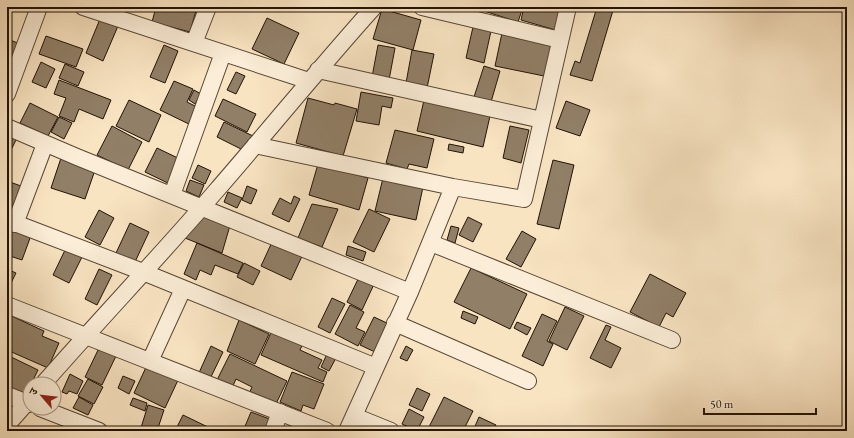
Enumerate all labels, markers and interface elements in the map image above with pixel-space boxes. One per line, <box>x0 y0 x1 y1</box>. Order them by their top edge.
north arrow <box>22 376 62 416</box>
text: उ <box>25 384 41 398</box>
scale bar <box>704 390 816 416</box>
text: 50 m <box>710 396 734 412</box>

